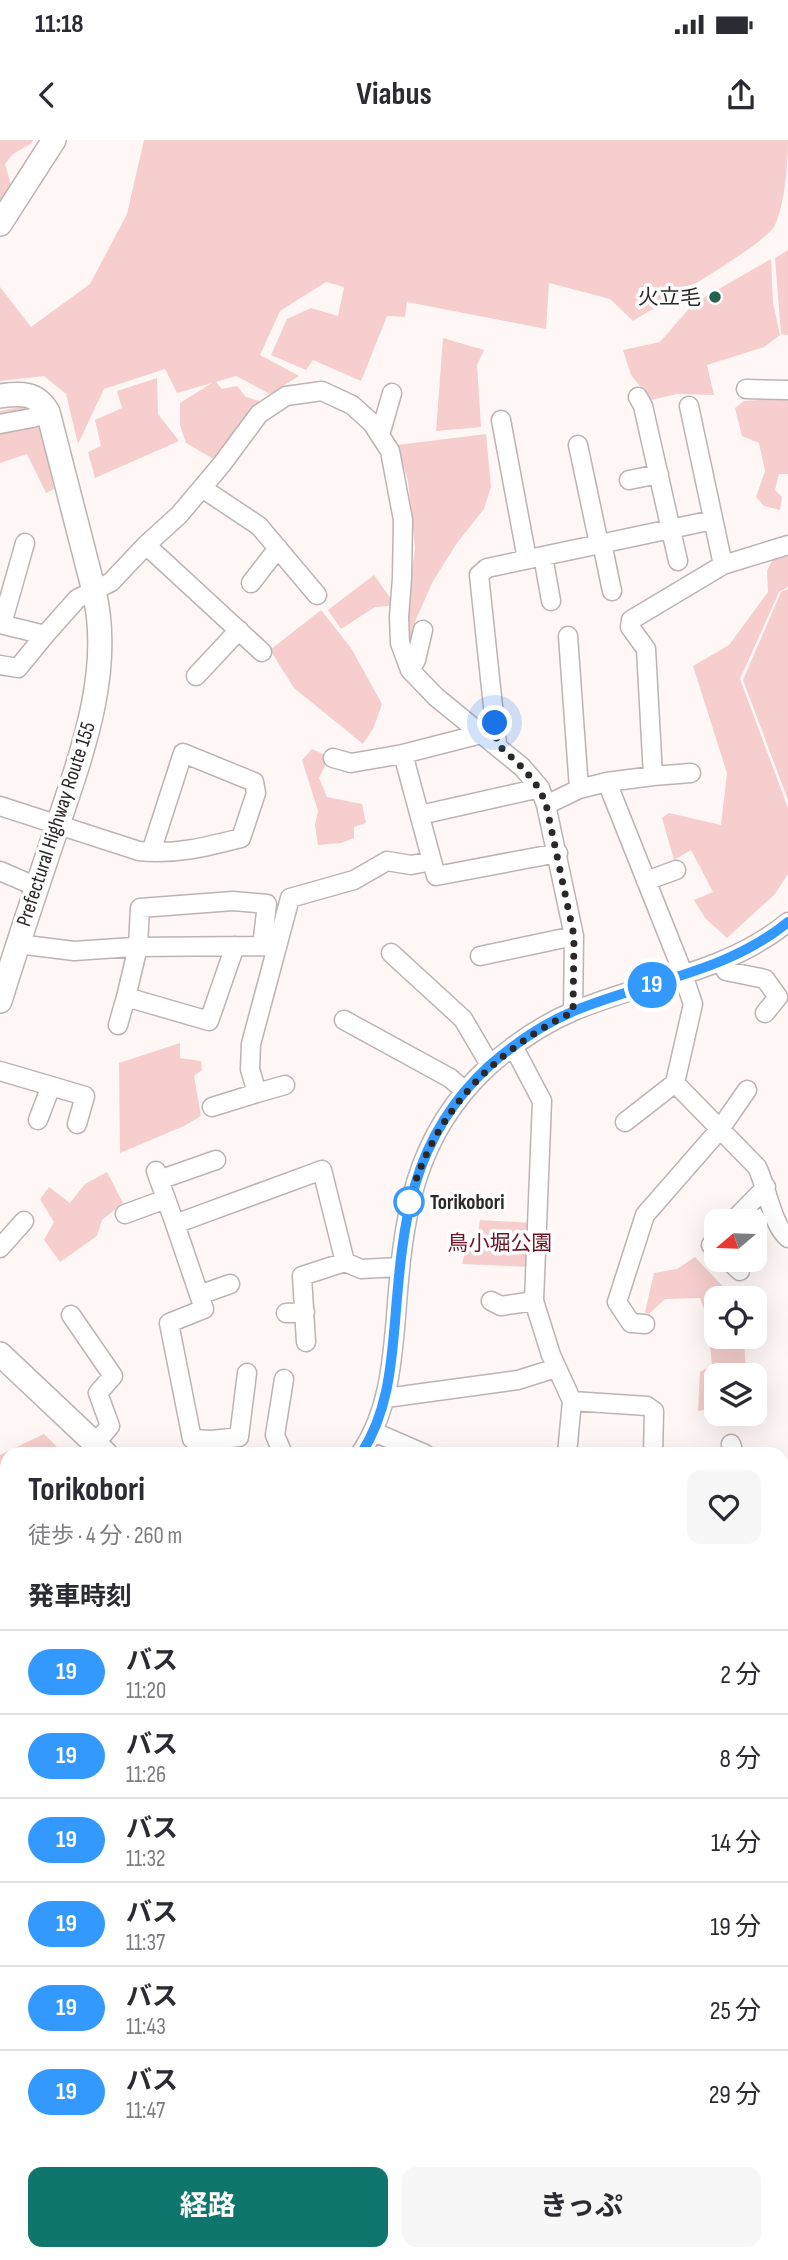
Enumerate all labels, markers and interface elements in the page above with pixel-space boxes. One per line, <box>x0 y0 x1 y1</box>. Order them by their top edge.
text: 11:18 <box>35 9 84 40</box>
text: Viabus <box>356 75 432 114</box>
icon: back <box>28 76 66 114</box>
icon: share <box>722 76 760 114</box>
place label: 火立毛 <box>638 285 701 310</box>
marker: 火立毛 <box>707 289 723 305</box>
your location <box>477 705 512 740</box>
street label: Prefectural Highway Route 155 <box>11 719 101 929</box>
line badge: 19 <box>620 962 684 1008</box>
text: 19 <box>642 970 662 999</box>
marker: Torikobori <box>394 1187 424 1217</box>
place label: Torikobori <box>430 1190 504 1215</box>
north arrow <box>704 1209 766 1272</box>
map controls <box>704 1209 767 1426</box>
park label: 鳥小堀公園 <box>448 1231 553 1256</box>
button: locate <box>704 1286 767 1349</box>
button: layers <box>704 1363 767 1426</box>
text: Torikobori <box>28 1470 145 1510</box>
button: heart <box>687 1470 761 1544</box>
text: 徒歩 · 4 分 · 260 m <box>28 1522 182 1550</box>
text: 発車時刻 <box>28 1582 132 1613</box>
text: バス <box>126 1646 178 1677</box>
text: 19 <box>56 1657 77 1686</box>
text: 2 分 <box>720 1660 761 1691</box>
text: 11:20 <box>126 1677 166 1705</box>
text: バス <box>126 1730 178 1761</box>
text: 19 <box>56 1741 77 1770</box>
text: 8 分 <box>719 1744 761 1775</box>
text: 11:26 <box>126 1761 166 1789</box>
text: バス <box>126 1814 178 1845</box>
text: 19 <box>56 1825 77 1854</box>
text: 14 分 <box>711 1828 761 1859</box>
text: 11:32 <box>126 1845 166 1873</box>
text: バス <box>126 1898 178 1929</box>
text: 19 <box>56 1909 77 1938</box>
text: 19 分 <box>710 1912 761 1943</box>
text: 11:37 <box>126 1929 165 1957</box>
text: バス <box>126 1982 178 2013</box>
text: 19 <box>56 1993 77 2022</box>
text: 25 分 <box>710 1996 761 2027</box>
text: 11:43 <box>126 2013 166 2041</box>
text: バス <box>126 2066 178 2097</box>
text: 19 <box>56 2077 77 2106</box>
text: 29 分 <box>709 2080 761 2111</box>
text: 11:47 <box>126 2097 165 2125</box>
button: 経路 <box>28 2167 388 2247</box>
button: きっぷ <box>402 2167 761 2247</box>

